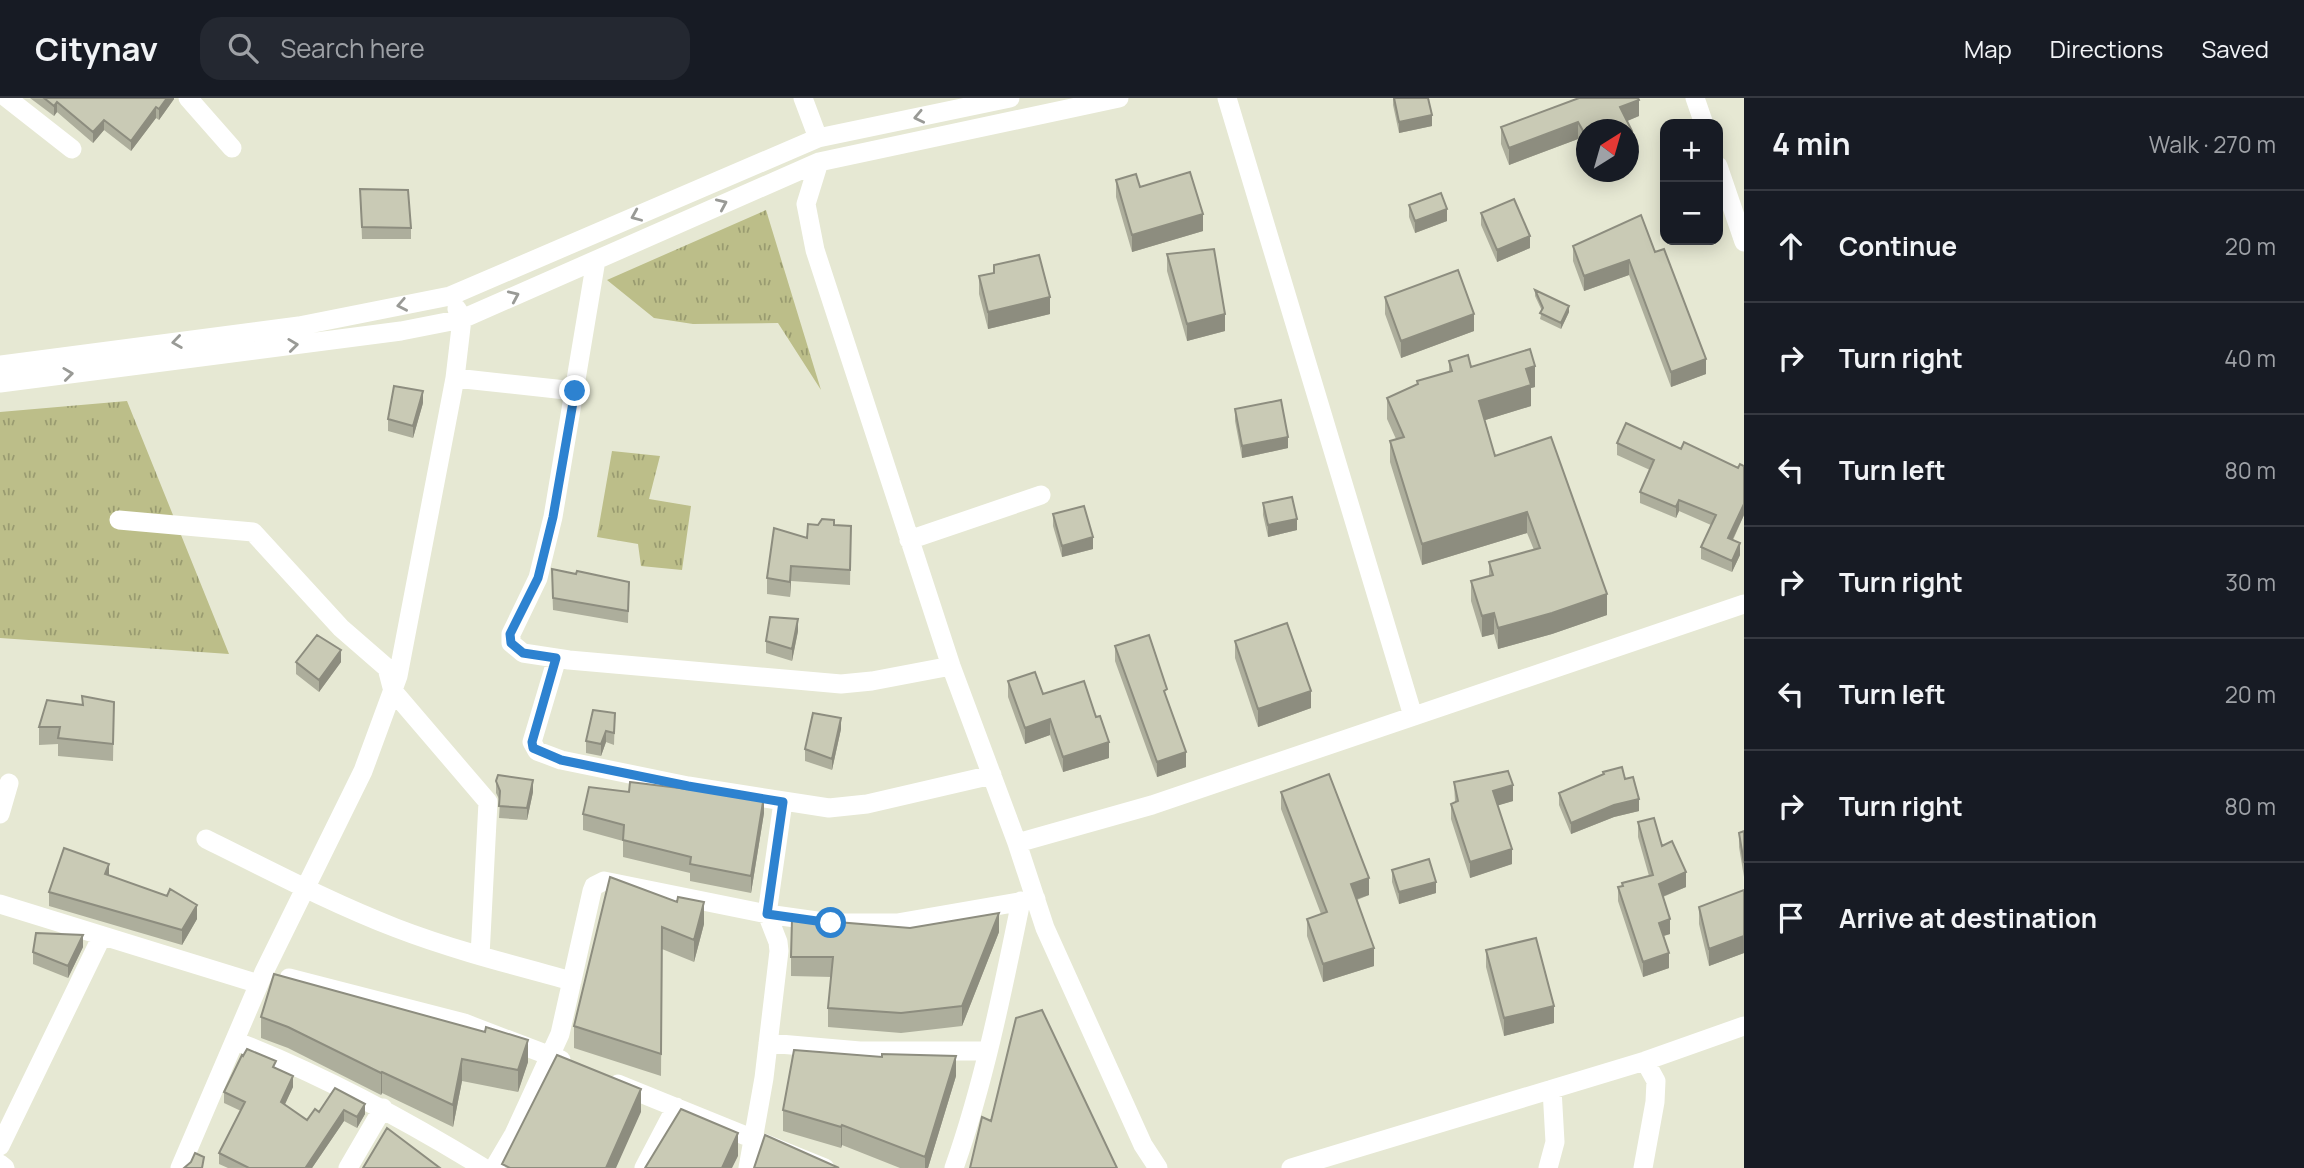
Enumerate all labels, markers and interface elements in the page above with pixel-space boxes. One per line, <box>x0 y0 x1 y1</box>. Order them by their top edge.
search box <box>200 17 690 80</box>
text: Citynav <box>35 26 158 71</box>
icon: search <box>224 29 262 67</box>
text: Search here <box>280 30 425 66</box>
text: Map <box>1964 32 2012 65</box>
text: Directions <box>2050 32 2163 65</box>
text: Saved <box>2201 32 2269 65</box>
one-way arrow <box>913 109 925 124</box>
north arrow <box>1576 119 1639 182</box>
map controls <box>1660 119 1723 245</box>
button: + <box>1660 119 1723 182</box>
text: 4 min <box>1772 123 1850 164</box>
text: Walk · 270 m <box>2149 128 2276 160</box>
button: − <box>1660 182 1723 245</box>
one-way arrow <box>715 198 727 212</box>
one-way arrow <box>631 208 644 222</box>
icon: ahead <box>1772 227 1810 265</box>
text: Continue <box>1839 228 1957 264</box>
text: 20 m <box>2225 230 2276 262</box>
one-way arrow <box>507 290 519 304</box>
one-way arrow <box>396 297 408 312</box>
one-way arrow <box>171 334 183 349</box>
one-way arrow <box>287 337 299 352</box>
icon: right <box>1772 339 1810 377</box>
text: Turn right <box>1839 340 1963 376</box>
text: 40 m <box>2224 342 2276 374</box>
one-way arrow <box>62 367 74 382</box>
route end <box>559 375 590 406</box>
icon: left <box>1772 451 1810 489</box>
text: Turn left <box>1839 452 1946 488</box>
text: 80 m <box>2225 454 2276 486</box>
icon: right <box>1772 563 1810 601</box>
text: Turn right <box>1839 564 1963 600</box>
text: 30 m <box>2225 566 2276 598</box>
icon: left <box>1772 675 1810 713</box>
text: Turn left <box>1839 676 1946 712</box>
text: 20 m <box>2225 678 2276 710</box>
icon: right <box>1772 787 1810 825</box>
text: Turn right <box>1839 788 1963 824</box>
text: 80 m <box>2225 790 2276 822</box>
icon: arrive <box>1772 899 1810 937</box>
text: Arrive at destination <box>1839 900 2097 936</box>
route start <box>815 907 846 938</box>

